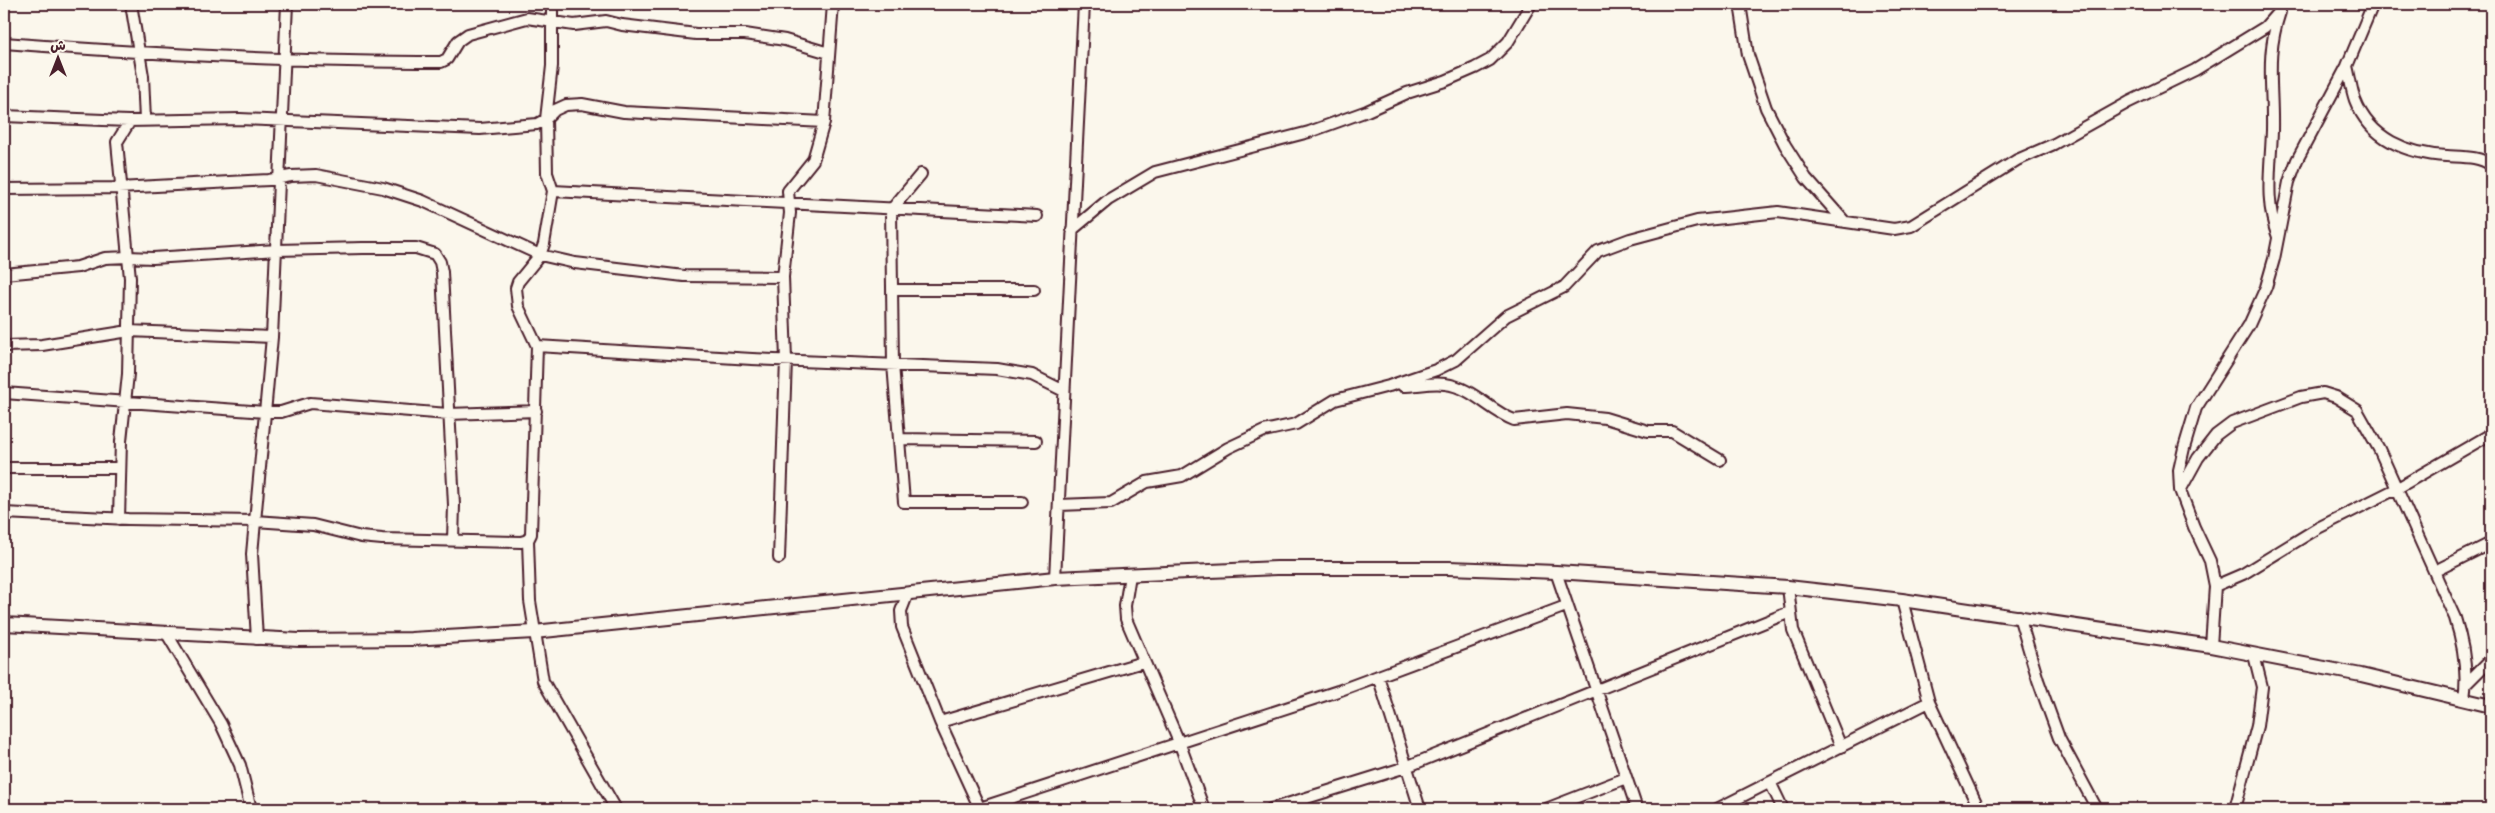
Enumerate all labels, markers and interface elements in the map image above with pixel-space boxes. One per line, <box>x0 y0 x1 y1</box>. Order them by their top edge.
north arrow <box>32 32 82 82</box>
text: ش <box>50 37 66 54</box>

